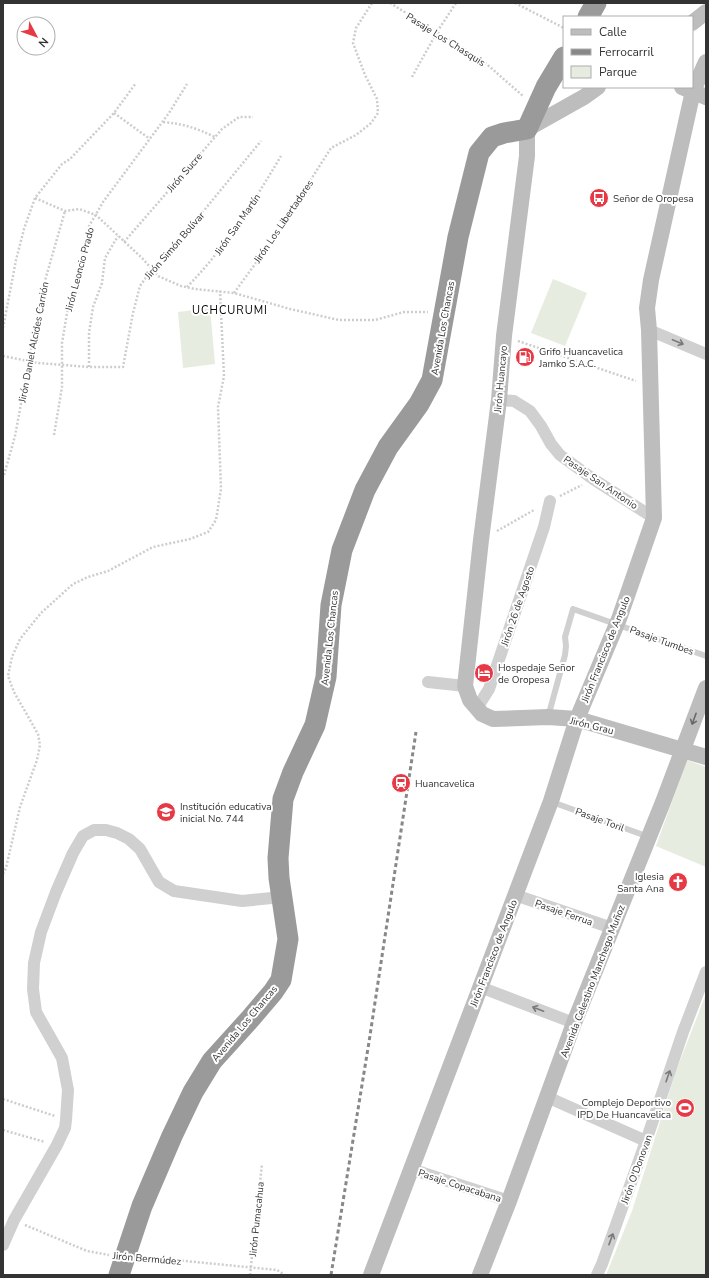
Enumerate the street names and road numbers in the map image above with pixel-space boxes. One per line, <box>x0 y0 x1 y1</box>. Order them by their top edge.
street label: Pasaje Los Chasquis <box>403 10 488 70</box>
street label: Jirón Sucre <box>163 150 206 196</box>
street label: Jirón Los Libertadores <box>250 177 317 267</box>
street label: Jirón San Martín <box>211 191 264 259</box>
street label: Jirón Simón Bolívar <box>141 209 208 283</box>
street label: Jirón Leoncio Prado <box>62 225 98 314</box>
street label: Avenida Los Chancas <box>428 280 458 376</box>
street label: Jirón Daniel Alcides Carrión <box>15 281 53 405</box>
street label: Jirón Huancayo <box>491 344 511 414</box>
street label: Pasaje San Antonio <box>560 453 641 513</box>
street label: Jirón 26 de Agosto <box>497 564 538 649</box>
street label: Avenida Los Chancas <box>318 590 342 686</box>
street label: Jirón Francisco de Angulo <box>578 594 634 706</box>
street label: Pasaje Tumbes <box>628 623 696 659</box>
street label: Jirón Grau <box>567 714 615 738</box>
street label: Pasaje Toril <box>573 805 626 835</box>
street label: Pasaje Ferrua <box>533 896 595 929</box>
street label: Jirón Francisco de Angulo <box>467 897 521 1010</box>
street label: Avenida Celestino Manchego Muñoz <box>557 903 629 1060</box>
street label: Avenida Los Chancas <box>209 982 281 1065</box>
street label: Jirón O'Donovan <box>618 1133 656 1207</box>
street label: Pasaje Copacabana <box>416 1166 503 1206</box>
street label: Jirón Pumacahua <box>246 1181 268 1258</box>
street label: Jirón Bermúdez <box>111 1249 182 1269</box>

